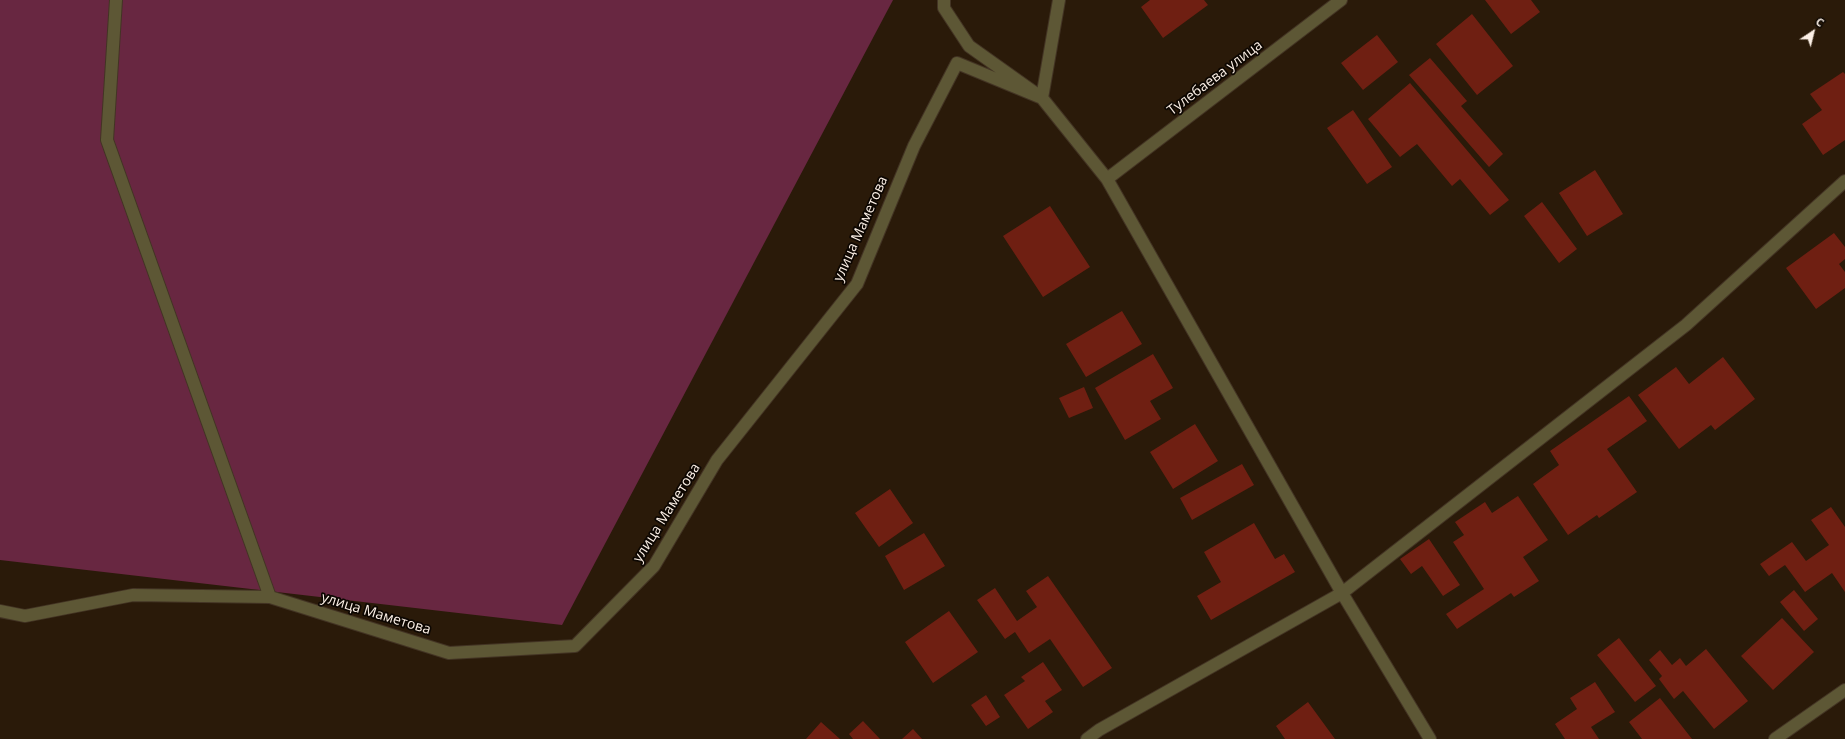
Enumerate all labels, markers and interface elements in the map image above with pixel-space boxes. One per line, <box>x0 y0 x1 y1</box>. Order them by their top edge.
north arrow <box>1793 12 1833 52</box>
text: С <box>1813 14 1827 30</box>
street label: Тулебаева улица <box>1164 37 1266 119</box>
street label: улица Маметова <box>830 174 892 284</box>
street label: улица Маметова <box>630 460 704 566</box>
street label: улица Маметова <box>319 589 433 639</box>

